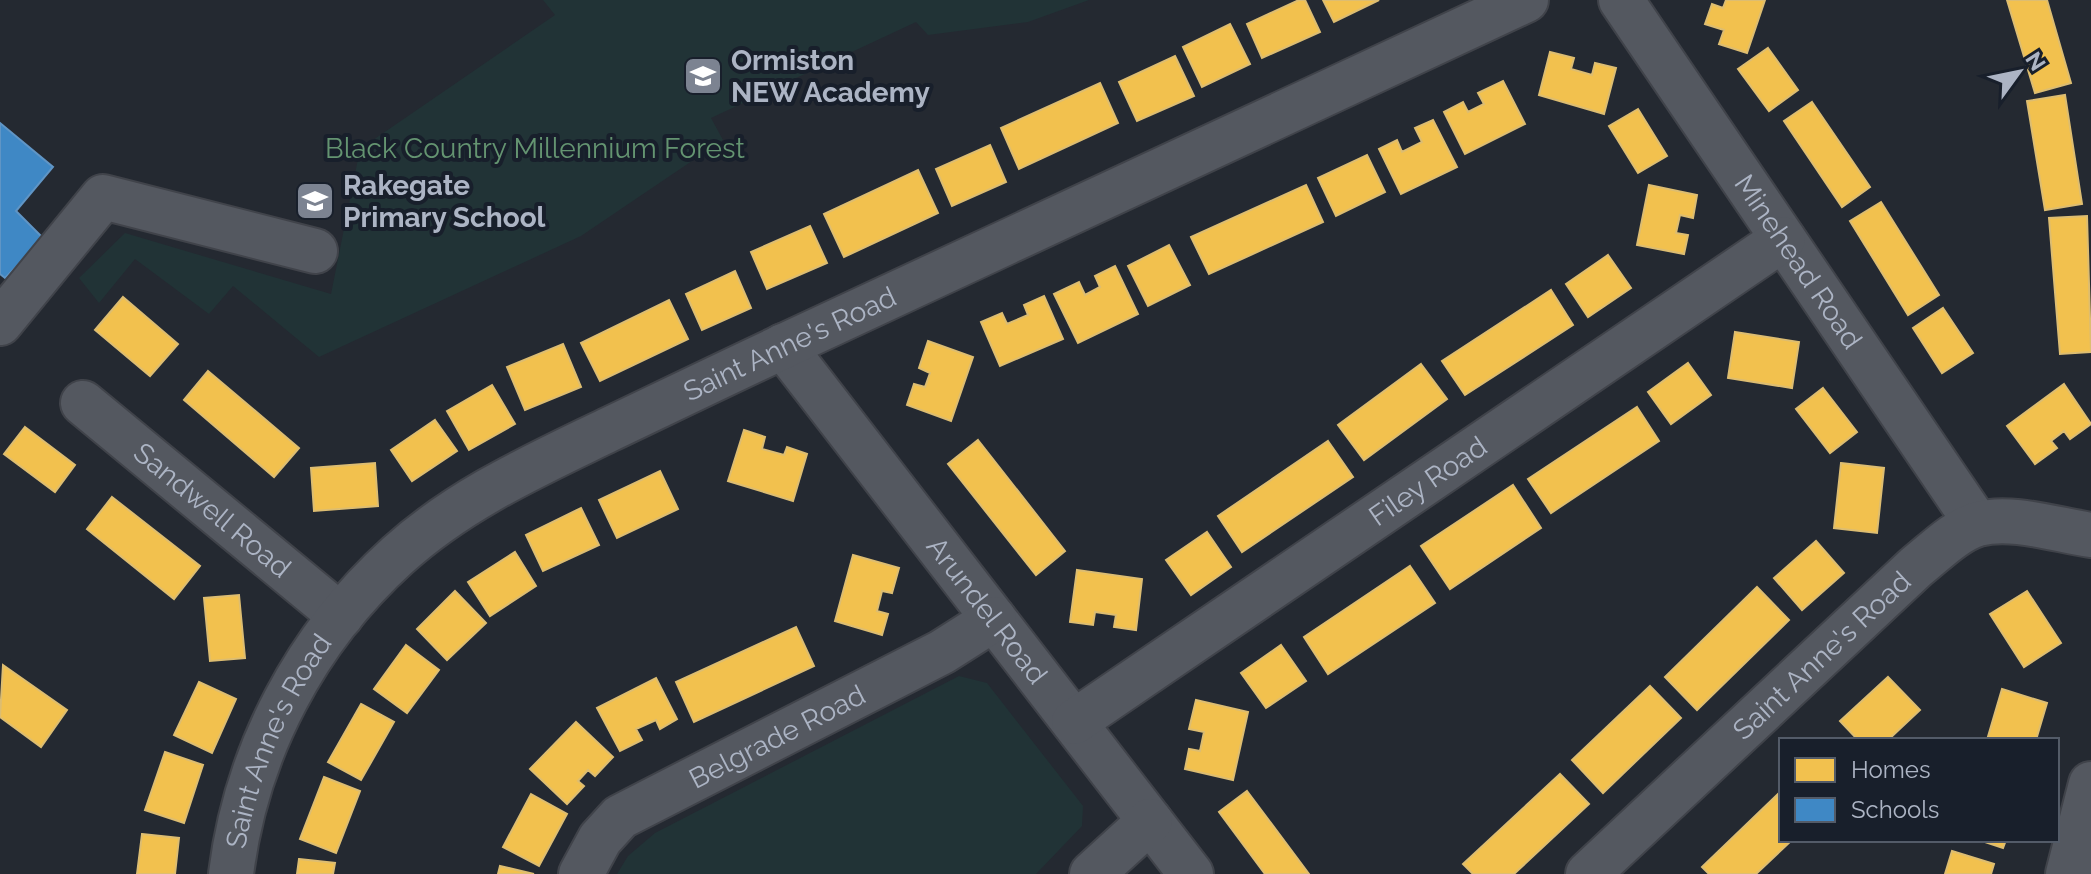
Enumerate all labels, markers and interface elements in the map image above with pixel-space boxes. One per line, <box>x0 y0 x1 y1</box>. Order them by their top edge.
north arrow <box>1979 32 2059 112</box>
place label: Ormiston NEW Academy <box>731 44 930 109</box>
text: N <box>2020 47 2051 75</box>
school or university icon: Ormiston NEW Academy <box>682 55 724 97</box>
park label: Black Country Millennium Forest <box>325 132 746 165</box>
street label: Minehead Road <box>1727 168 1869 355</box>
place label: Rakegate Primary School <box>343 169 546 234</box>
school or university icon: Rakegate Primary School <box>294 180 336 222</box>
street label: Saint Anne's Road <box>678 280 901 408</box>
street label: Filey Road <box>1363 430 1493 533</box>
street label: Sandwell Road <box>127 436 297 585</box>
street label: Arundel Road <box>920 531 1054 691</box>
street label: Saint Anne's Road <box>1726 565 1918 747</box>
street label: Saint Anne's Road <box>219 628 338 851</box>
street label: Belgrade Road <box>684 678 871 796</box>
legend <box>1779 738 2059 842</box>
text: Homes <box>1851 755 1931 784</box>
text: Schools <box>1851 795 1939 824</box>

